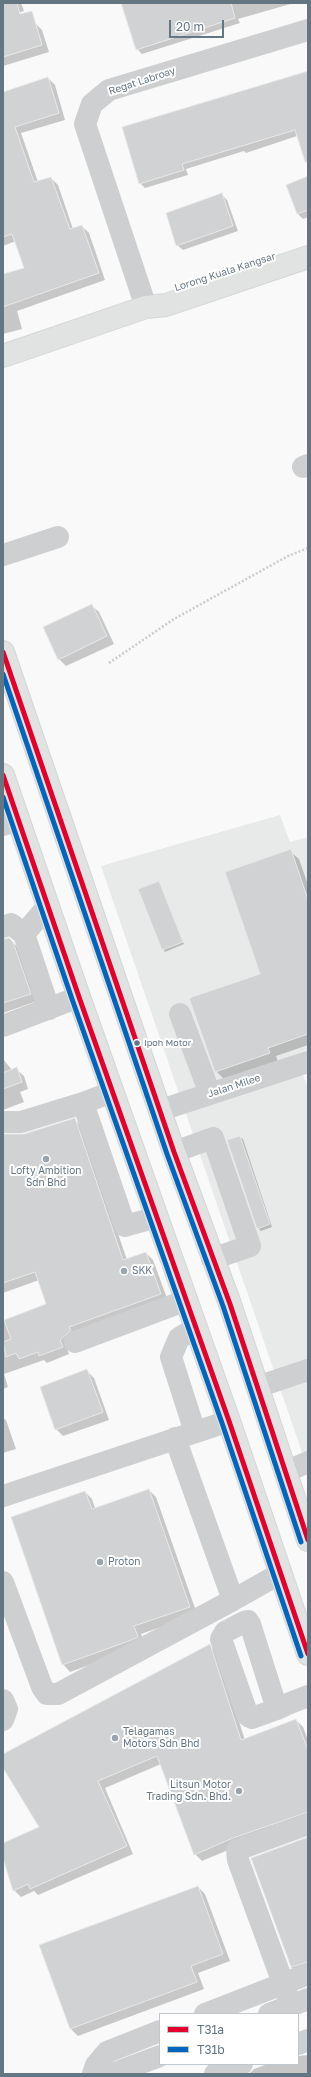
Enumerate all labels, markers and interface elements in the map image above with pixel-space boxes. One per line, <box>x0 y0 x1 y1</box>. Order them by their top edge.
scale bar <box>171 12 226 38</box>
text: 20 m <box>176 19 204 34</box>
street label: Regat Labroay <box>107 65 177 97</box>
street label: Lorong Kuala Kangsar <box>173 250 277 294</box>
marker: Ipoh Motor <box>132 1038 142 1048</box>
place label: Ipoh Motor <box>144 1038 191 1048</box>
street label: Jalan Milee <box>206 1072 262 1100</box>
marker: Lofty Ambition Sdn Bhd <box>41 1154 51 1164</box>
place label: Lofty Ambition Sdn Bhd <box>11 1165 81 1188</box>
place label: SKK <box>132 1265 152 1277</box>
marker: SKK <box>119 1266 129 1276</box>
place label: Proton <box>108 1556 140 1568</box>
marker: Proton <box>95 1557 105 1567</box>
place label: Telagamas Motors Sdn Bhd <box>123 1726 199 1750</box>
marker: Telagamas Motors Sdn Bhd <box>110 1733 120 1743</box>
place label: Litsun Motor Trading Sdn. Bhd. <box>146 1779 231 1802</box>
marker: Litsun Motor Trading Sdn. Bhd. <box>234 1786 244 1796</box>
legend <box>159 2013 299 2065</box>
text: T31a <box>197 2022 224 2037</box>
text: T31b <box>197 2042 225 2057</box>

